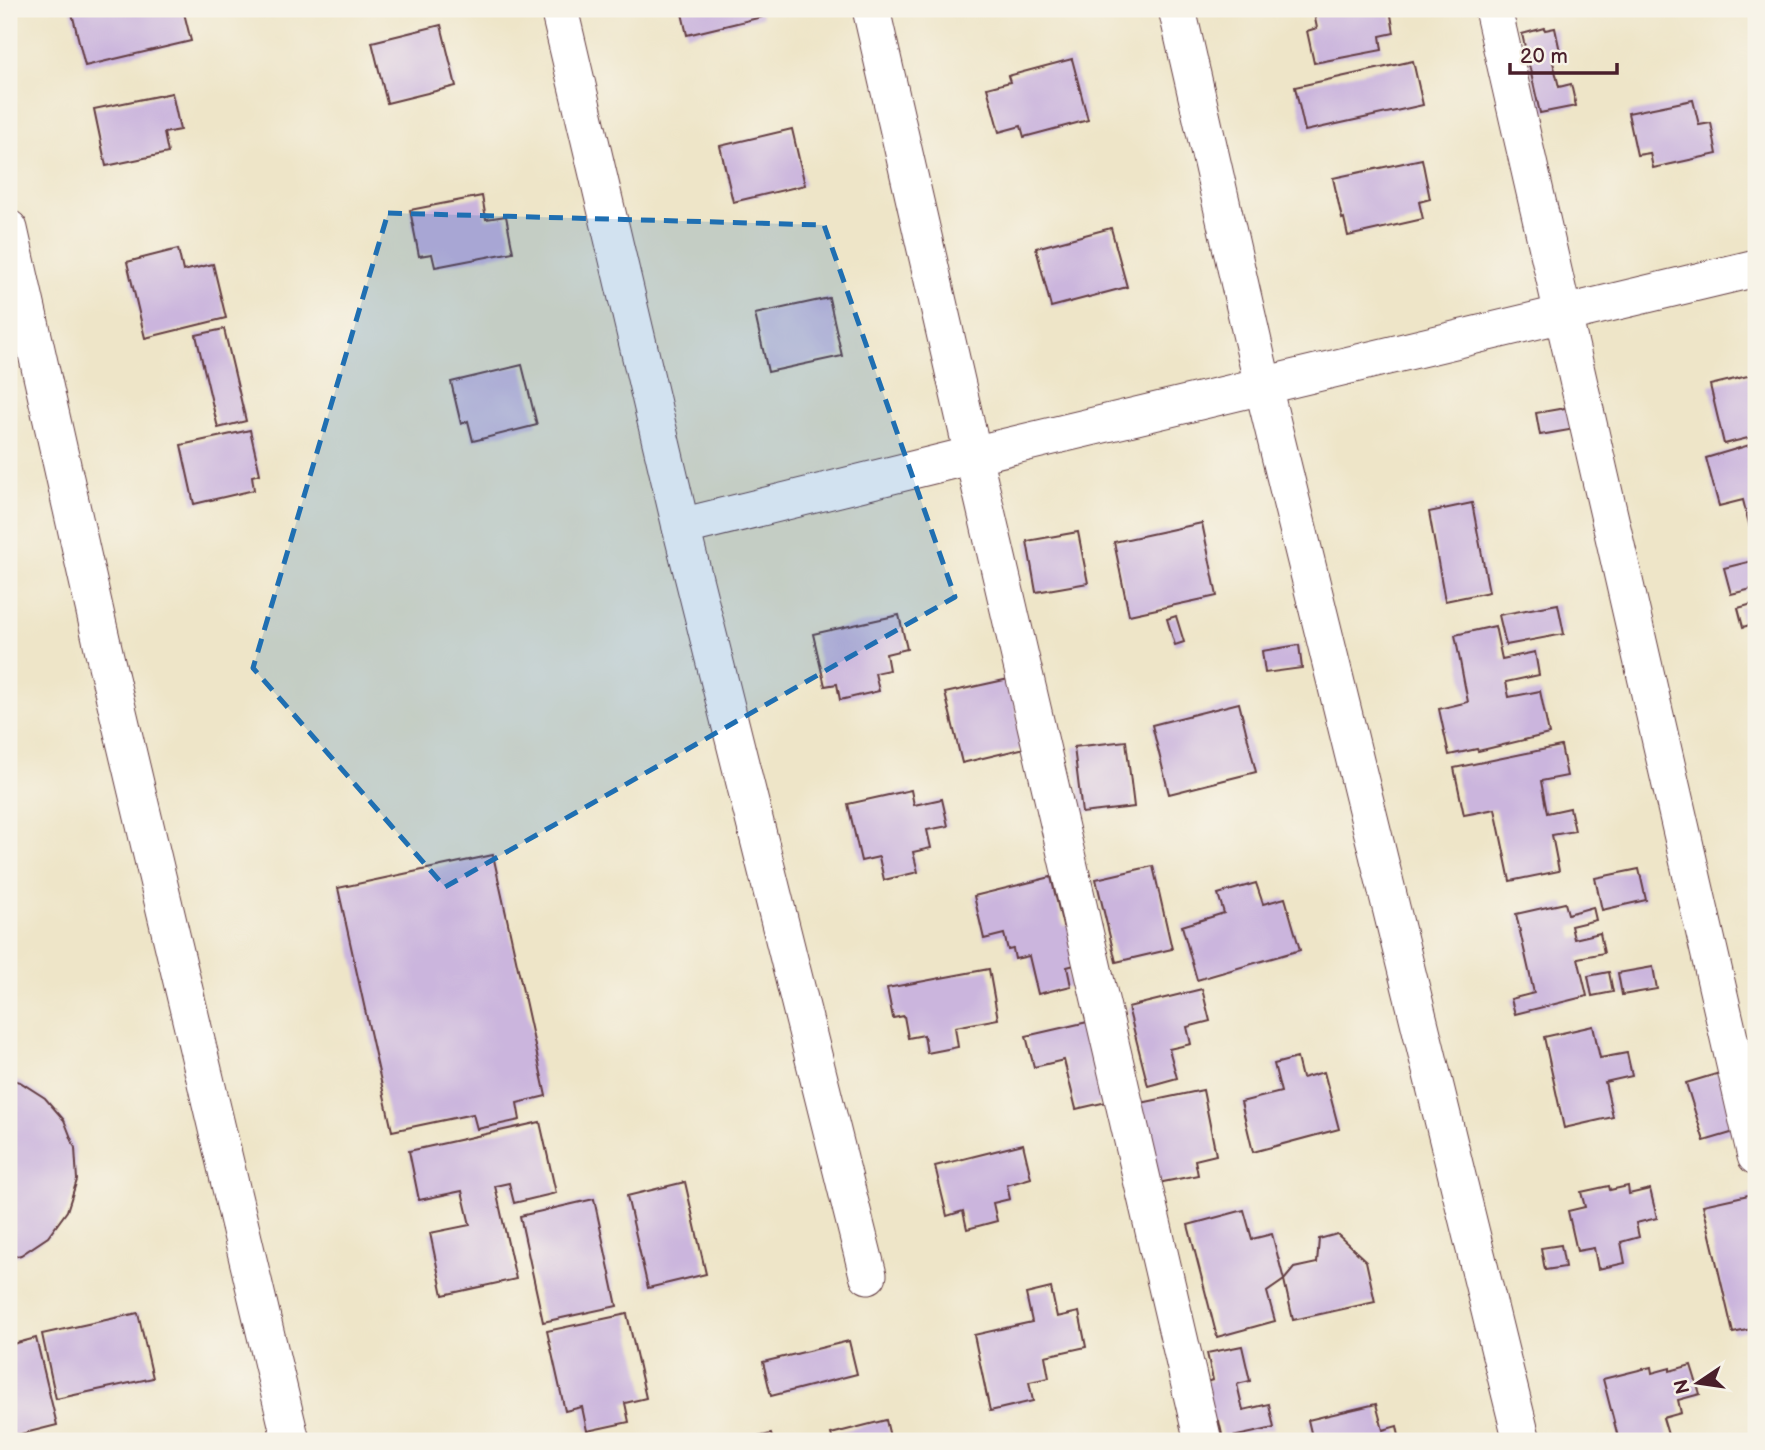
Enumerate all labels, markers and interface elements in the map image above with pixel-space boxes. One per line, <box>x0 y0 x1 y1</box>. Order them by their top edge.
scale bar <box>1510 32 1616 76</box>
text: 20 m <box>1520 44 1568 69</box>
north arrow <box>1664 1348 1734 1418</box>
text: N <box>1670 1377 1696 1396</box>

